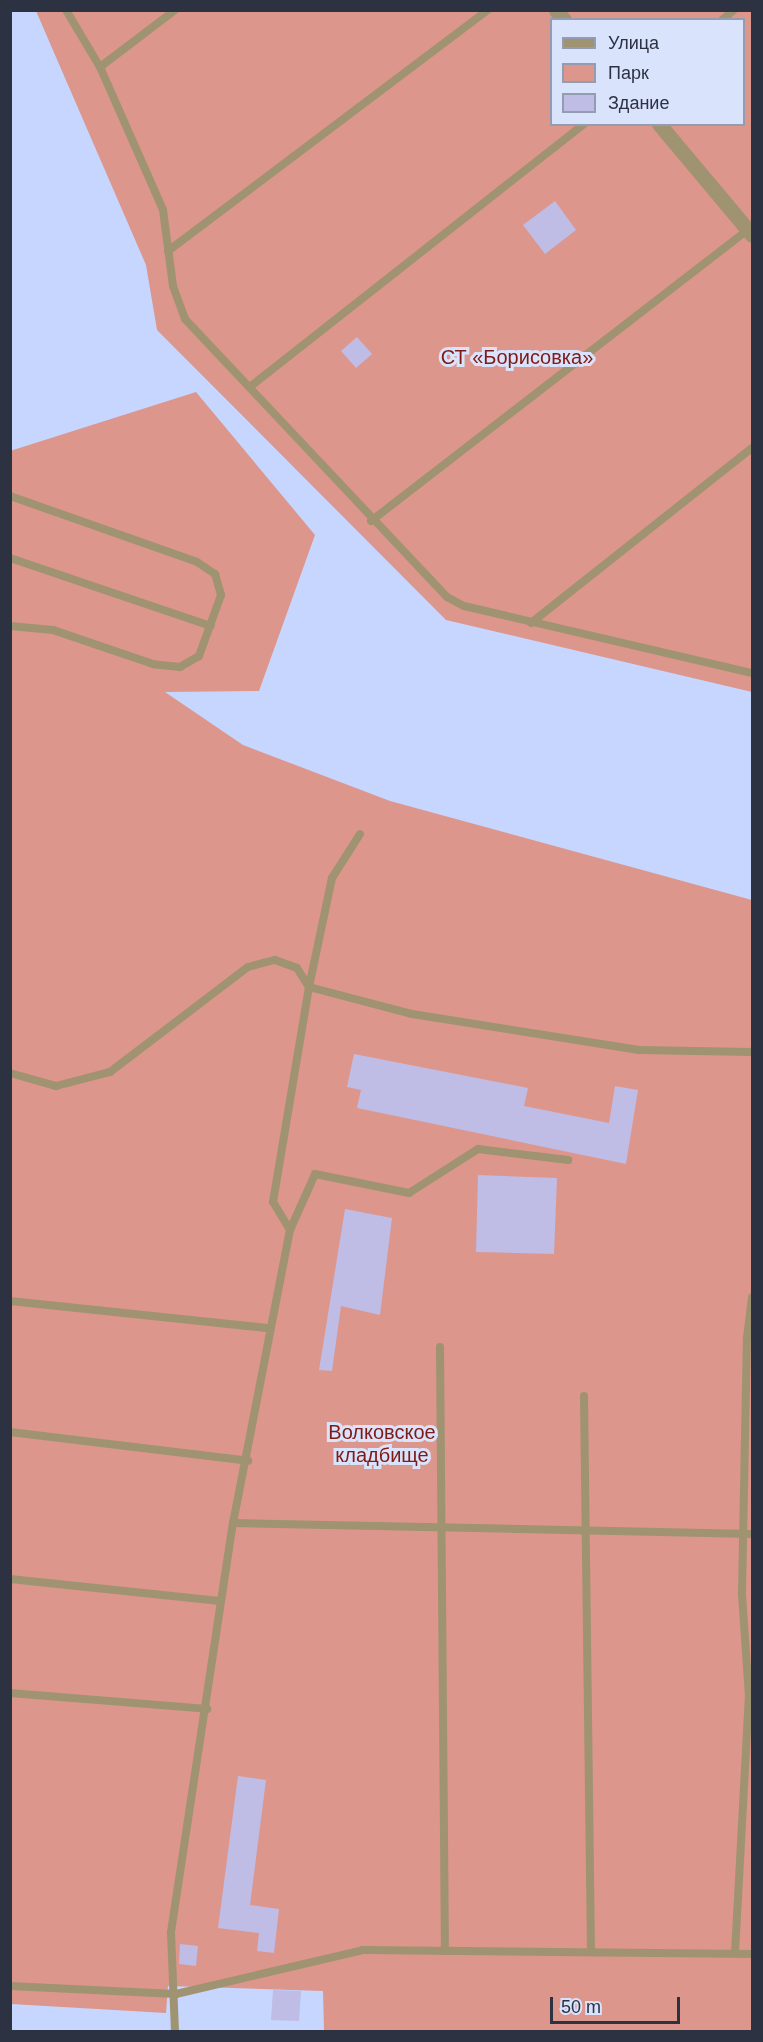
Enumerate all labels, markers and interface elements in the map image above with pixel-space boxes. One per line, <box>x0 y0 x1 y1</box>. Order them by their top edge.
legend <box>550 18 745 126</box>
text: Улица <box>608 33 659 53</box>
text: Парк <box>608 63 649 83</box>
text: Здание <box>608 93 669 113</box>
park label: СТ «Борисовка» <box>441 345 593 369</box>
park label: Волковское кладбище <box>328 1420 436 1467</box>
scale bar <box>553 1985 684 2023</box>
text: 50 m <box>561 1997 601 2017</box>

